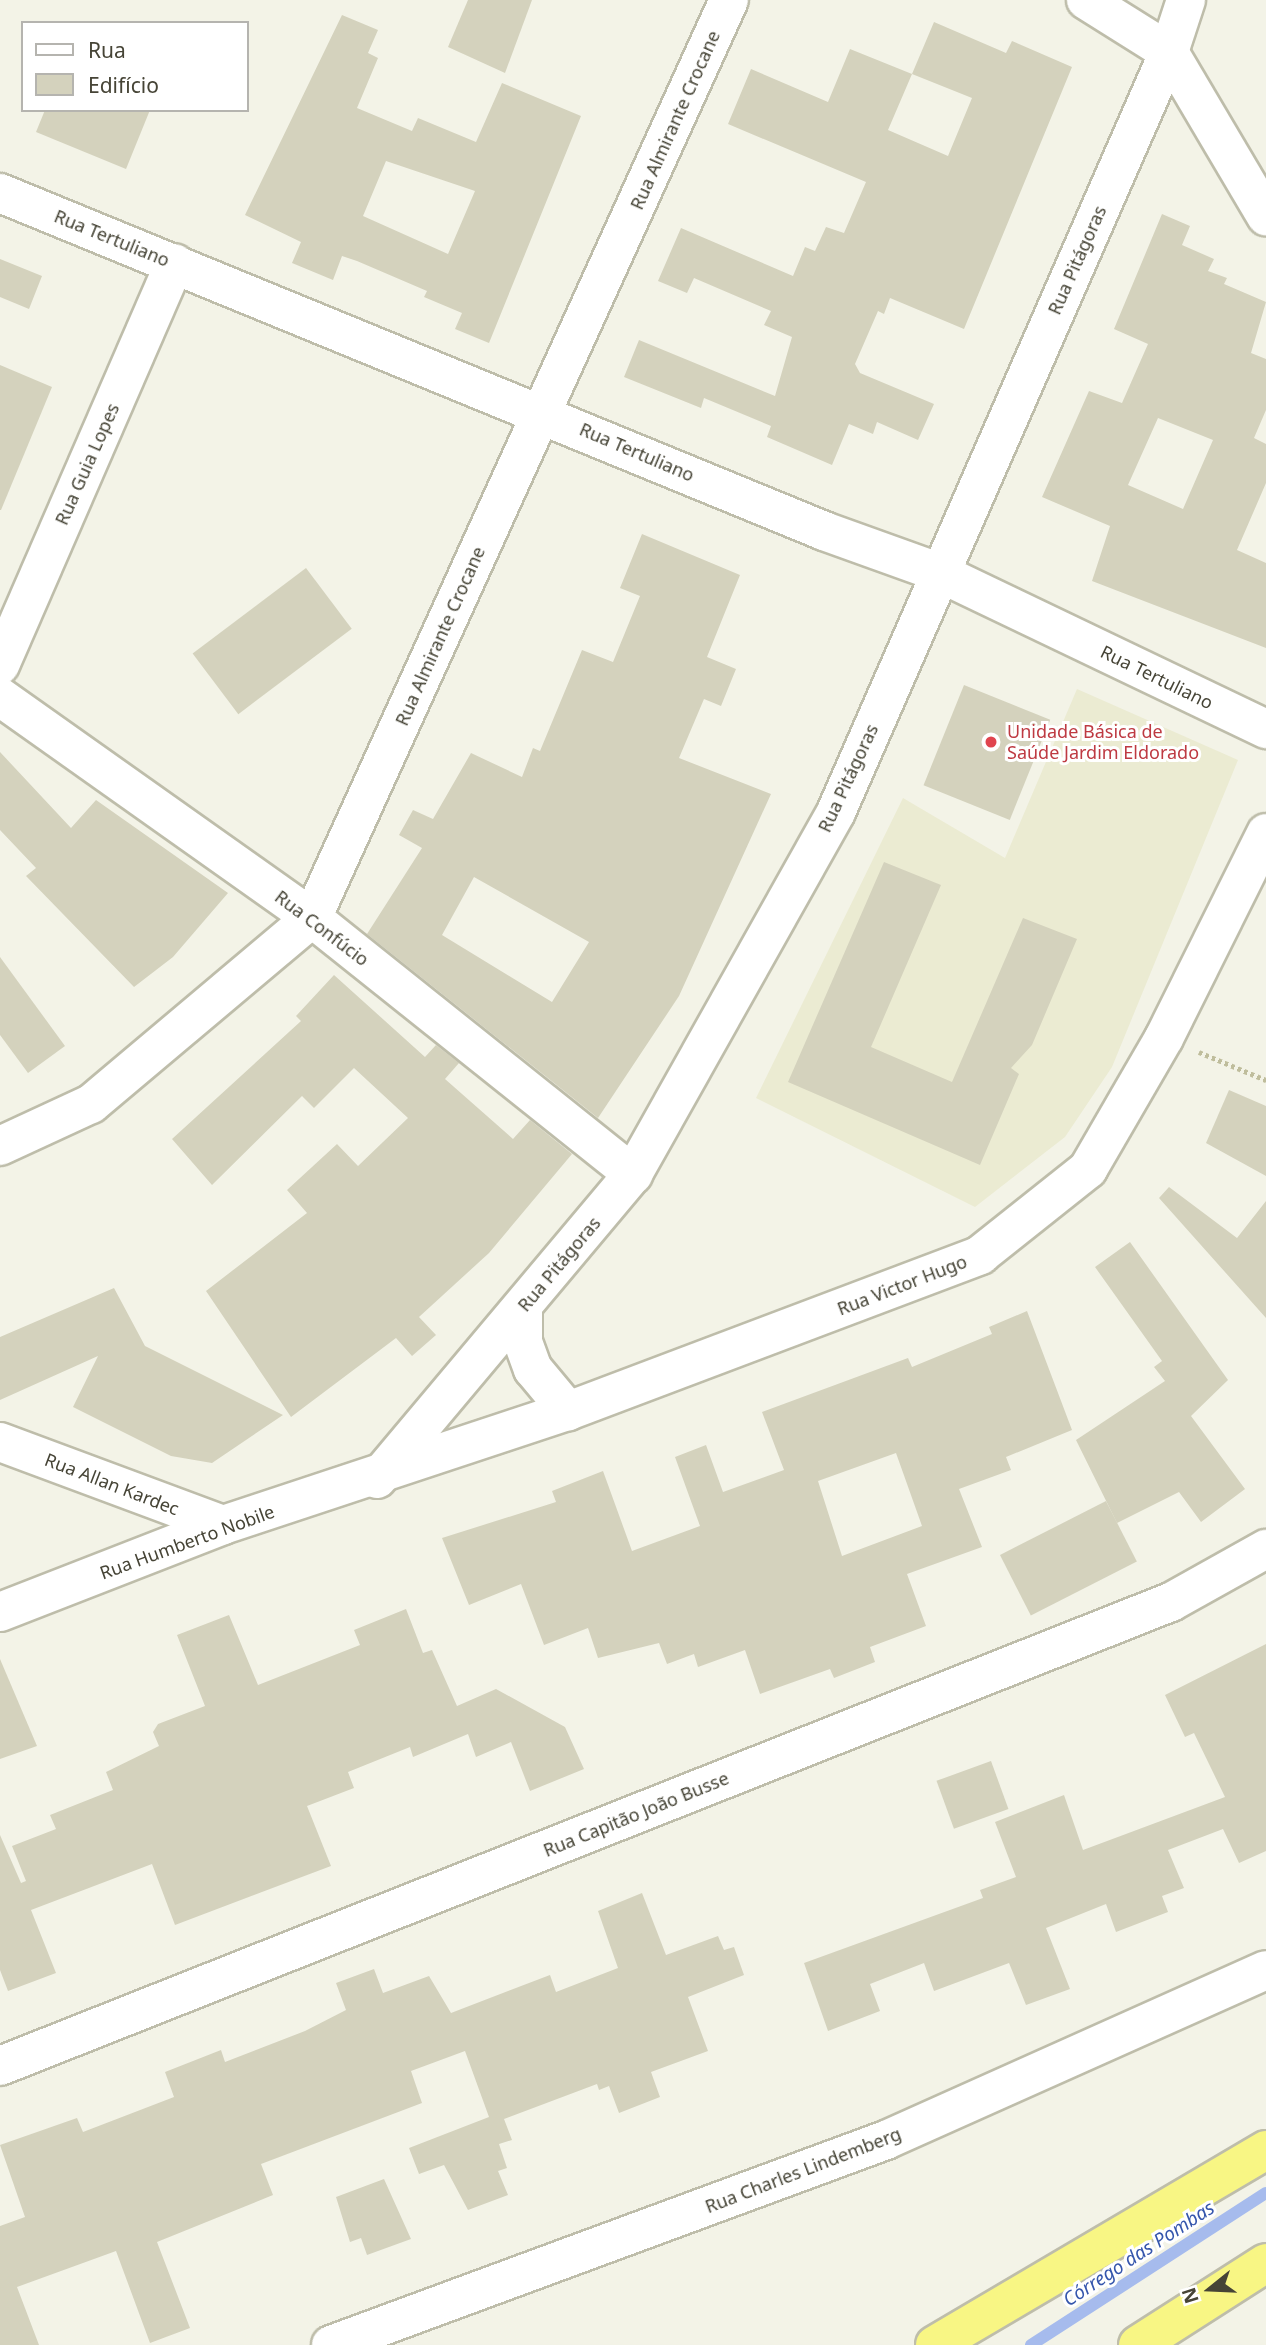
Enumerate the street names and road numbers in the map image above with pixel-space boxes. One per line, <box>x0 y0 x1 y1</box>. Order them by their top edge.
street label: Rua Almirante Crocane <box>626 27 724 213</box>
street label: Rua Pitágoras <box>1043 202 1111 318</box>
street label: Rua Tertuliano <box>51 205 173 271</box>
street label: Rua Guia Lopes <box>51 400 123 528</box>
street label: Rua Tertuliano <box>576 418 698 486</box>
street label: Rua Almirante Crocane <box>391 543 489 729</box>
street label: Rua Tertuliano <box>1097 640 1217 714</box>
street label: Rua Pitágoras <box>813 720 883 836</box>
street label: Rua Confúcio <box>271 886 373 970</box>
street label: Rua Pitágoras <box>513 1212 605 1316</box>
street label: Rua Victor Hugo <box>834 1250 970 1320</box>
street label: Rua Allan Kardec <box>42 1448 182 1520</box>
street label: Rua Humberto Nobile <box>97 1500 277 1584</box>
street label: Rua Capitão João Busse <box>540 1767 732 1861</box>
street label: Rua Charles Lindemberg <box>702 2123 904 2217</box>

